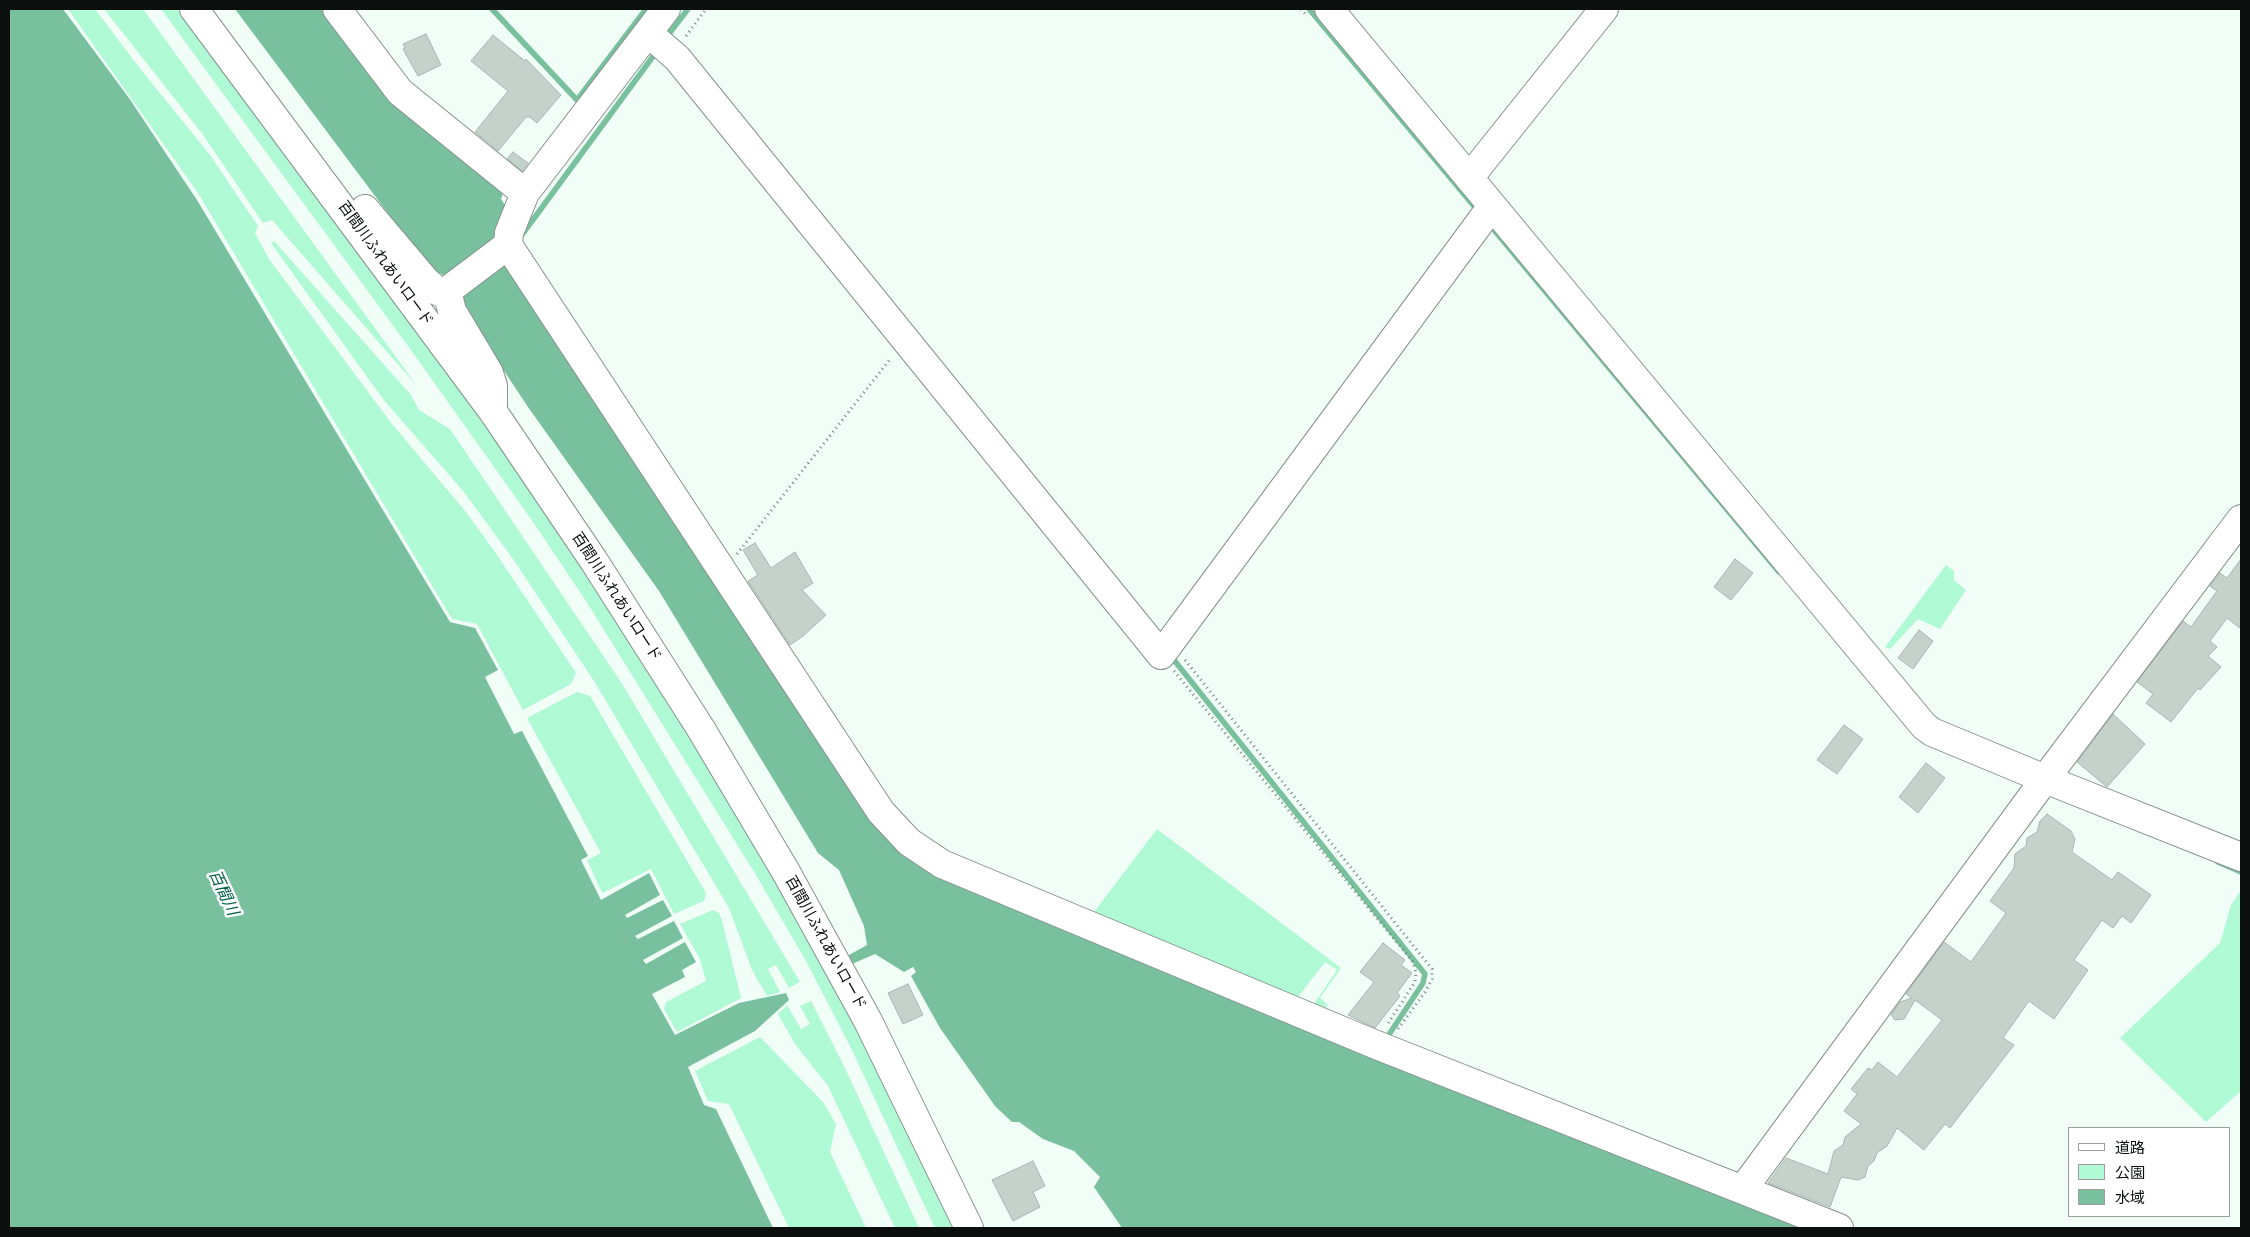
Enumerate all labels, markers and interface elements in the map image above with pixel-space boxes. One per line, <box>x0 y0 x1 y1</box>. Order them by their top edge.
street label: 百間川ふれあいロード <box>334 198 436 330</box>
street label: 百間川ふれあいロード <box>568 529 664 665</box>
water label: 百間川 <box>204 867 242 919</box>
street label: 百間川ふれあいロード <box>781 873 869 1013</box>
legend <box>2068 1127 2230 1217</box>
text: 道路 <box>2115 1138 2145 1158</box>
text: 公園 <box>2115 1163 2145 1183</box>
text: 水域 <box>2115 1188 2145 1208</box>

